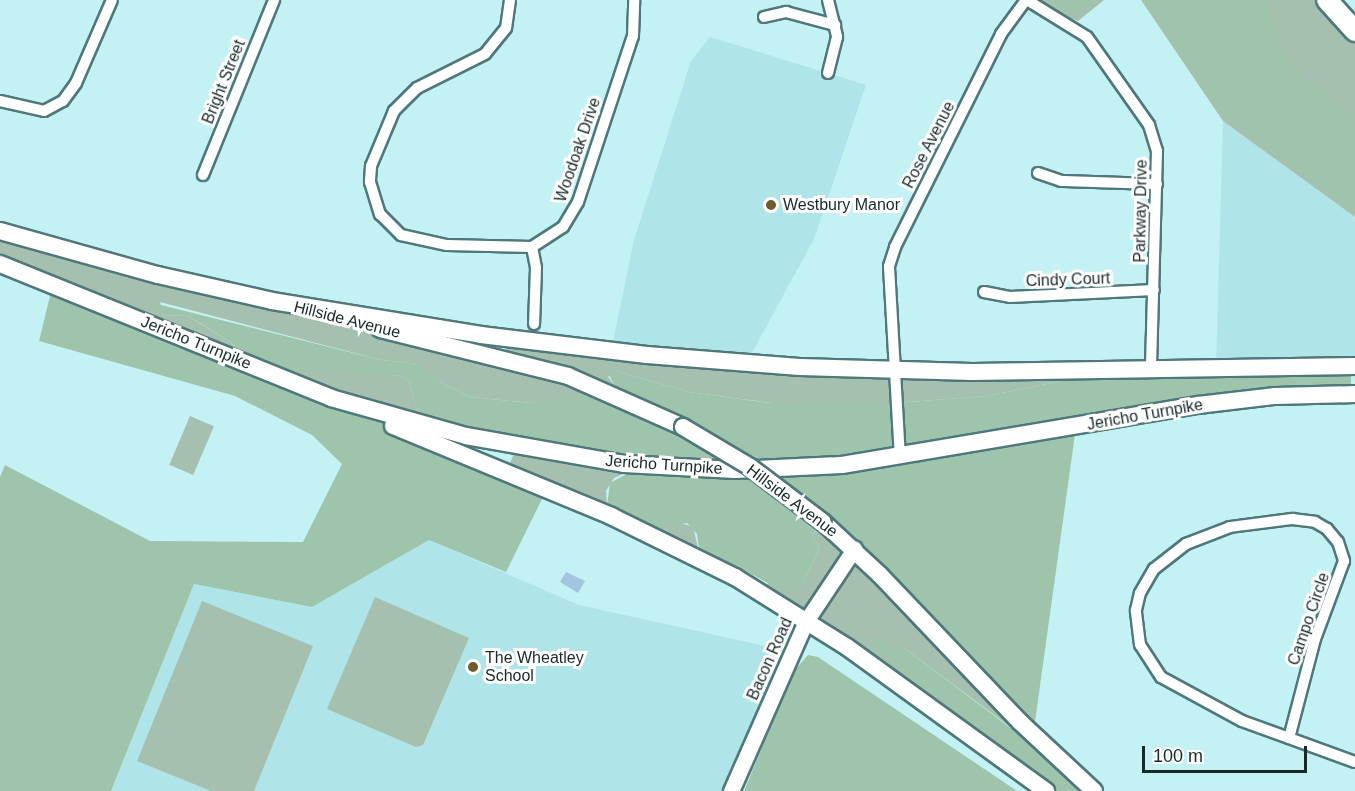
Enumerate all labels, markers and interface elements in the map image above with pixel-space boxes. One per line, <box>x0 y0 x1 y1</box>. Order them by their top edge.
street label: Bright Street <box>198 37 250 127</box>
street label: Woodoak Drive <box>551 95 605 205</box>
street label: Rose Avenue <box>899 98 959 192</box>
street label: Parkway Drive <box>1131 159 1151 263</box>
place label: Westbury Manor <box>783 195 900 215</box>
marker: Westbury Manor <box>764 198 778 212</box>
street label: Cindy Court <box>1025 269 1111 291</box>
street label: Hillside Avenue <box>291 297 403 343</box>
street label: Jericho Turnpike <box>138 312 254 374</box>
street label: Jericho Turnpike <box>1085 395 1205 435</box>
street label: Jericho Turnpike <box>605 451 723 479</box>
street label: Hillside Avenue <box>742 460 842 542</box>
street label: Campo Circle <box>1284 570 1334 668</box>
street label: Bacon Road <box>743 615 797 703</box>
place label: The Wheatley School <box>485 648 584 686</box>
marker: The Wheatley School <box>466 660 480 674</box>
scale bar <box>1145 734 1310 772</box>
text: 100 m <box>1153 746 1203 766</box>

